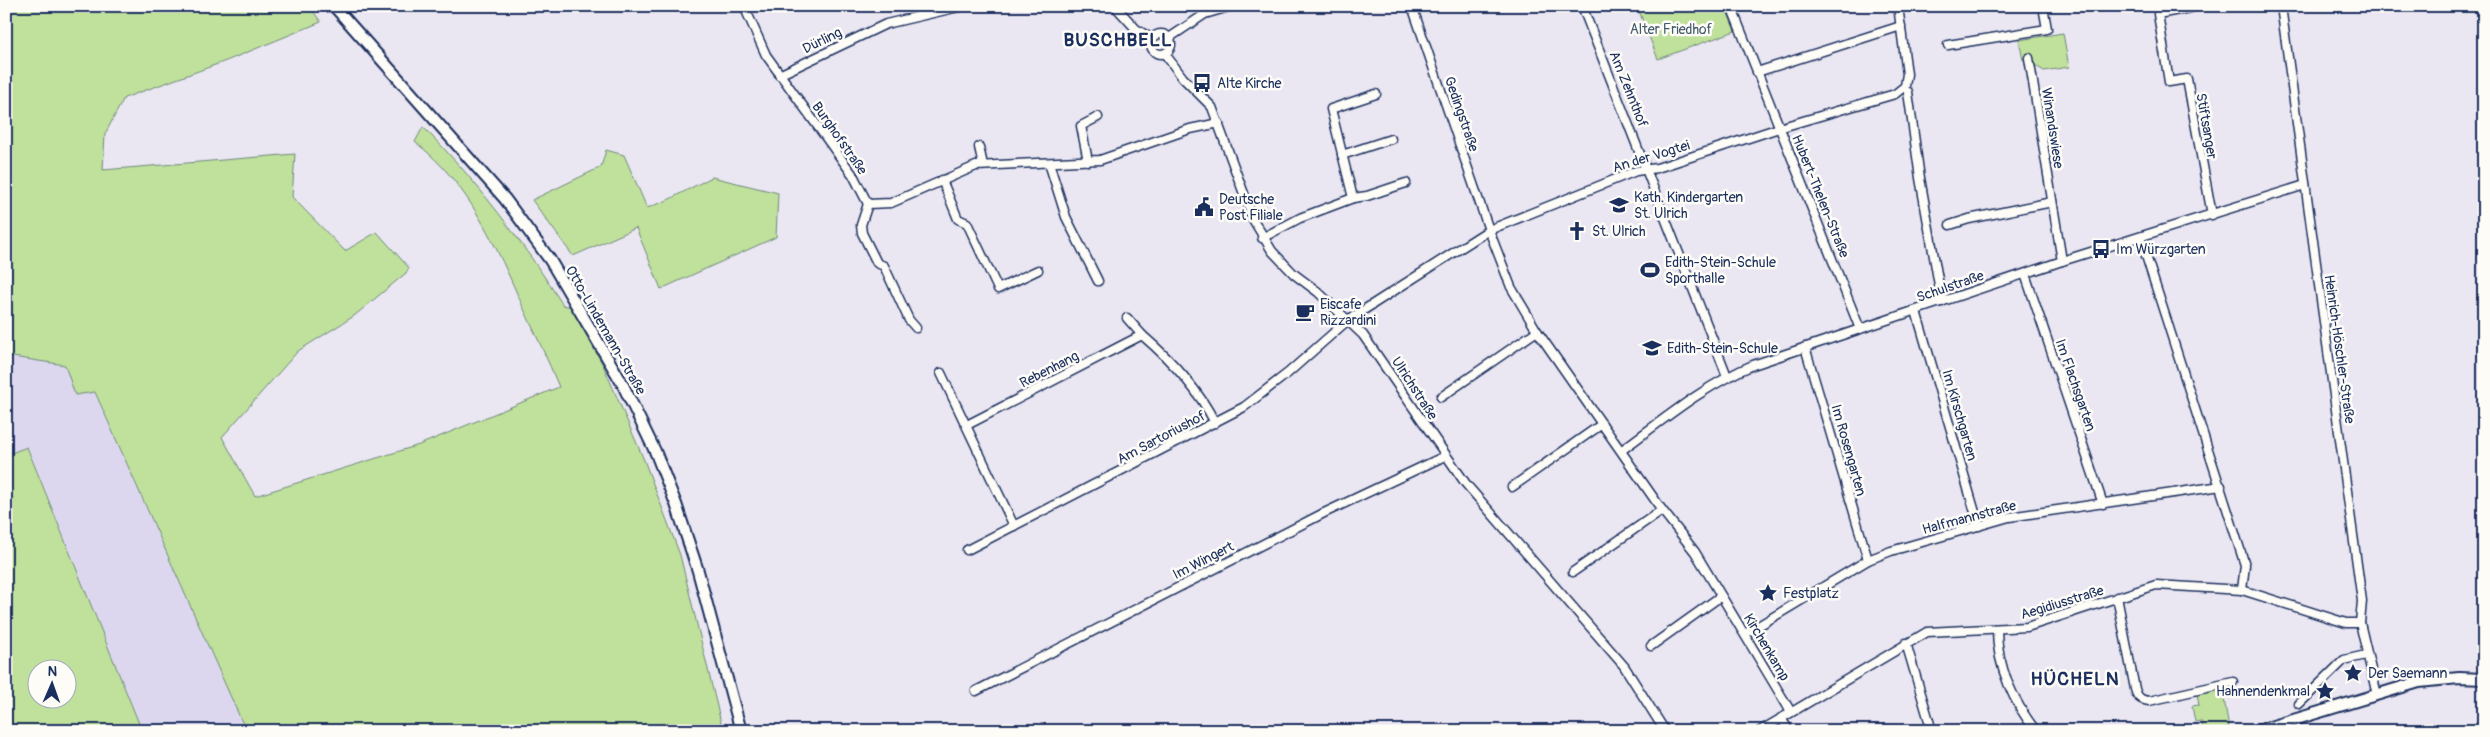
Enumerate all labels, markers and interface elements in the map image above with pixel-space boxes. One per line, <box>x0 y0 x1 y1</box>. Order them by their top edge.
park label: Alter Friedhof <box>1630 21 1713 38</box>
street label: Dürling <box>800 24 845 57</box>
district label: BUSCHBELL <box>1063 28 1173 52</box>
street label: Am Zehnthof <box>1606 49 1652 130</box>
bus stop icon: Alte Kirche <box>1191 72 1213 94</box>
street label: Gedingstraße <box>1441 74 1482 154</box>
place label: Alte Kirche <box>1217 75 1282 92</box>
street label: Winandswiese <box>2038 87 2067 170</box>
street label: Stiftsanger <box>2192 92 2221 160</box>
street label: Burghofstraße <box>808 99 871 178</box>
street label: Hubert-Thelen-Straße <box>1788 132 1853 260</box>
street label: An der Vogtei <box>1610 137 1692 176</box>
place label: Kath. Kindergarten St. Ulrich <box>1634 189 1743 222</box>
place label: Deutsche Post Filiale <box>1219 191 1283 224</box>
school or university icon: Kath. Kindergarten St. Ulrich <box>1608 194 1630 216</box>
public building icon: Deutsche Post Filiale <box>1193 196 1215 218</box>
church icon: St. Ulrich <box>1566 220 1588 242</box>
place label: St. Ulrich <box>1592 223 1646 240</box>
bus stop icon: Im Würzgarten <box>2090 238 2112 260</box>
place label: Im Würzgarten <box>2116 241 2206 258</box>
place label: Edith-Stein-Schule Sporthalle <box>1665 254 1776 287</box>
sports icon: Edith-Stein-Schule Sporthalle <box>1639 259 1661 281</box>
street label: Otto-Lindemann-Straße <box>562 263 649 398</box>
street label: Schulstraße <box>1914 267 1986 306</box>
street label: Heinrich-Höschler-Straße <box>2321 274 2358 425</box>
place label: Eiscafe Rizzardini <box>1320 296 1377 329</box>
cafe icon: Eiscafe Rizzardini <box>1294 301 1316 323</box>
school or university icon: Edith-Stein-Schule <box>1641 337 1663 359</box>
street label: Im Flachsgarten <box>2052 337 2099 434</box>
place label: Edith-Stein-Schule <box>1667 340 1778 357</box>
street label: Rebenhang <box>1017 347 1082 392</box>
street label: Ulrichstraße <box>1388 354 1441 423</box>
street label: Im Kirschgarten <box>1938 368 1981 463</box>
street label: Im Rosengarten <box>1827 402 1870 498</box>
street label: Am Sartoriushof <box>1114 407 1209 468</box>
street label: Halfmannstraße <box>1920 497 2018 538</box>
street label: Im Wingert <box>1170 538 1237 583</box>
place icon: Festplatz <box>1757 582 1779 604</box>
street label: Aegidiusstraße <box>2018 582 2106 623</box>
place label: Festplatz <box>1783 585 1839 602</box>
street label: Kirchenkamp <box>1740 611 1794 684</box>
north arrow <box>28 660 78 710</box>
place icon: Der Saemann <box>2342 662 2364 684</box>
text: N <box>47 663 57 680</box>
place label: Der Saemann <box>2368 665 2448 682</box>
district label: HÜCHELN <box>2030 667 2120 691</box>
place icon: Hahnendenkmal <box>2314 680 2336 702</box>
place label: Hahnendenkmal <box>2216 683 2310 700</box>

